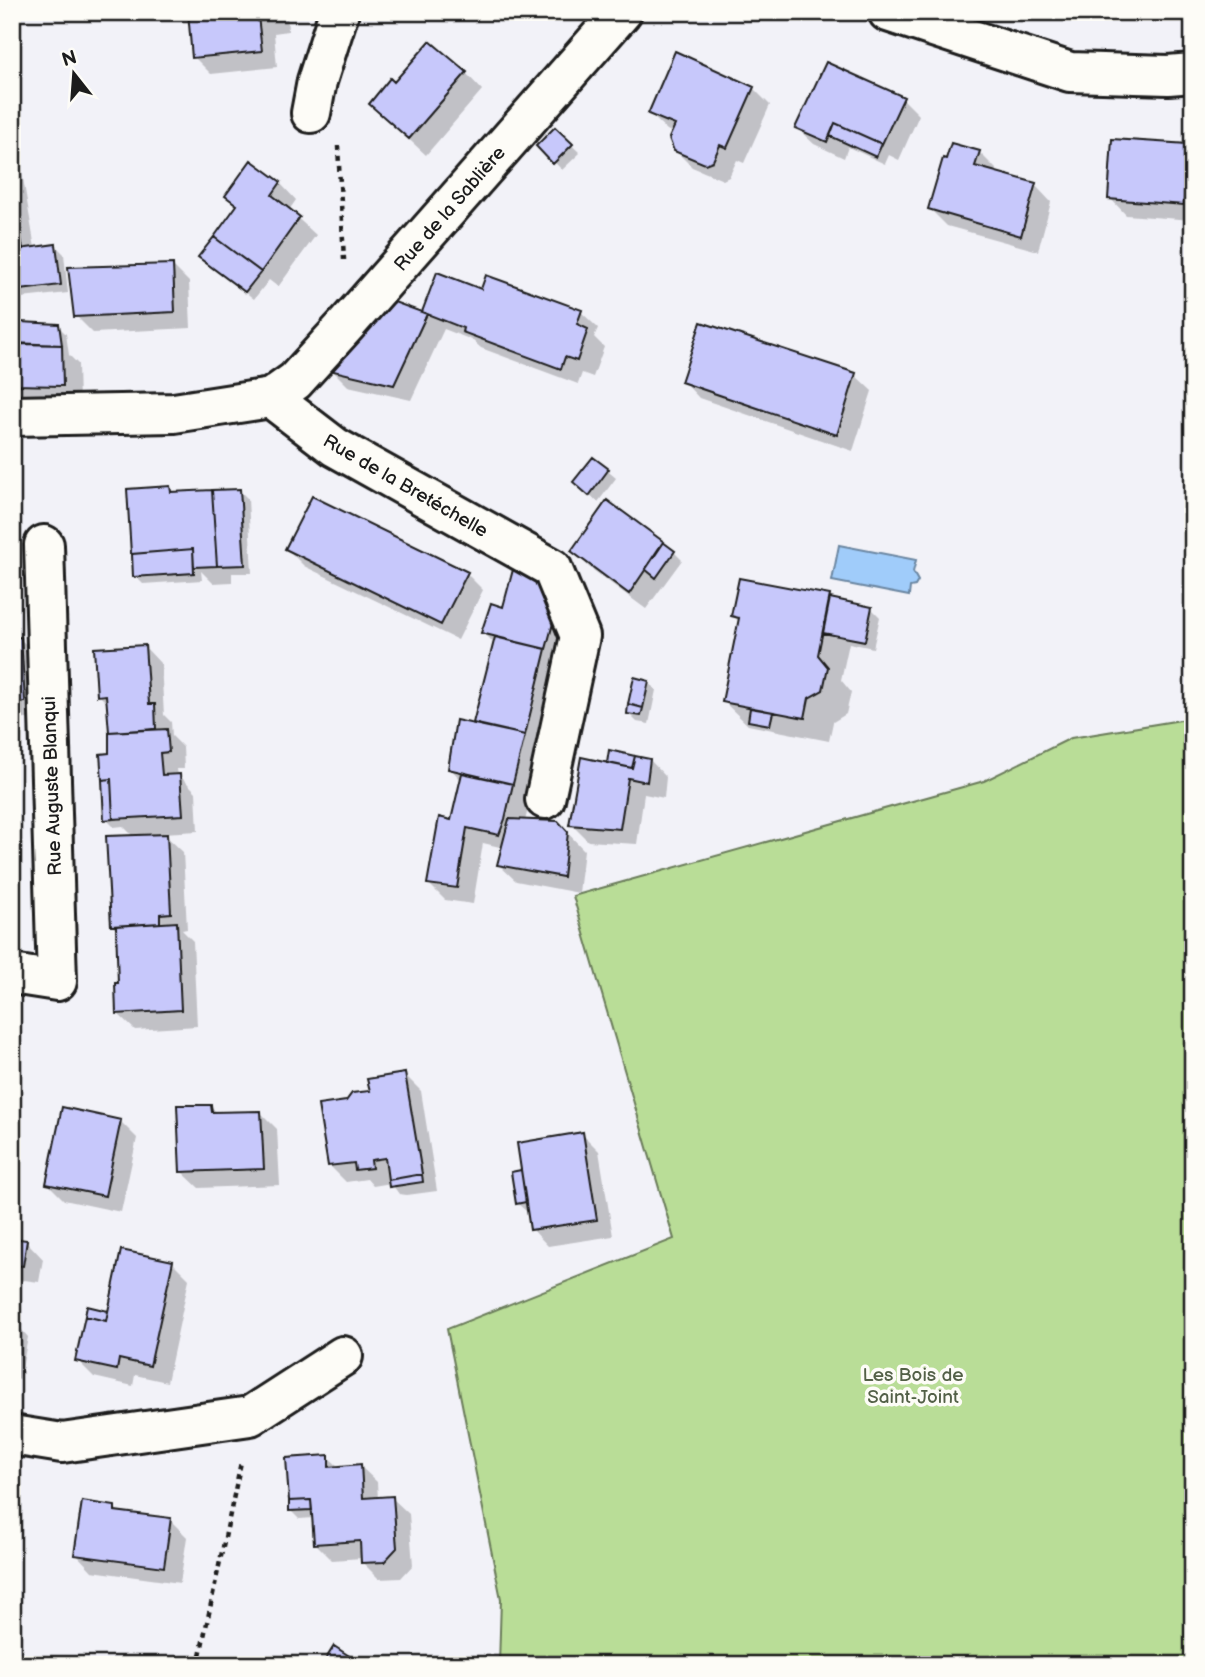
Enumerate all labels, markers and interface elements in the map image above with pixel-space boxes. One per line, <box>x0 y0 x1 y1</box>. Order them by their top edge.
north arrow <box>38 38 108 108</box>
text: N <box>59 46 80 72</box>
street label: Rue de la Sablière <box>390 142 511 276</box>
street label: Rue de la Bretéchelle <box>319 430 492 543</box>
street label: Rue Auguste Blanqui <box>38 696 67 876</box>
park label: Les Bois de Saint-Joint <box>862 1364 964 1409</box>

